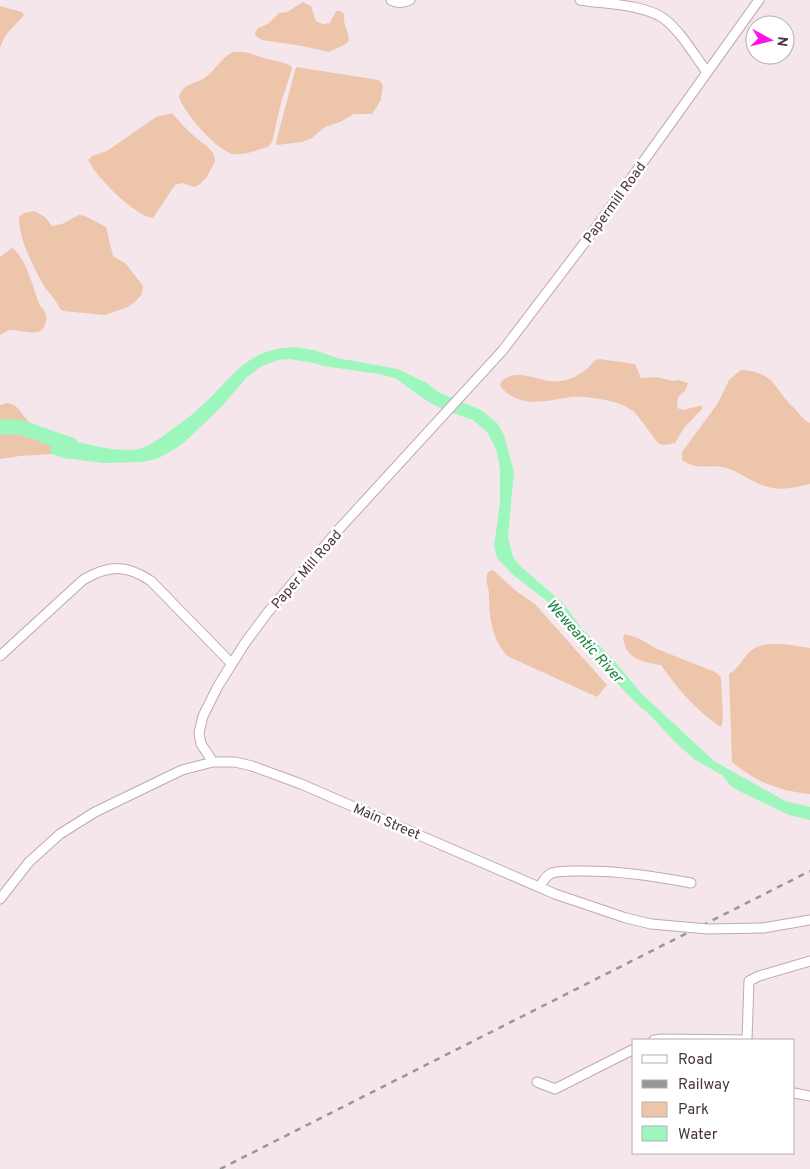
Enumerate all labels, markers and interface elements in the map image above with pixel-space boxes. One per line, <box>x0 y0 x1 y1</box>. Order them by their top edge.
north arrow <box>745 15 795 65</box>
text: N <box>772 35 790 47</box>
street label: Papermill Road <box>580 159 650 247</box>
street label: Paper Mill Road <box>268 527 346 613</box>
water label: Weweantic River <box>541 596 627 689</box>
street label: Main Street <box>350 801 423 844</box>
legend <box>632 1039 795 1154</box>
text: Road <box>678 1051 713 1070</box>
text: Railway <box>678 1076 730 1095</box>
text: Park <box>678 1101 709 1120</box>
text: Water <box>678 1126 718 1145</box>

